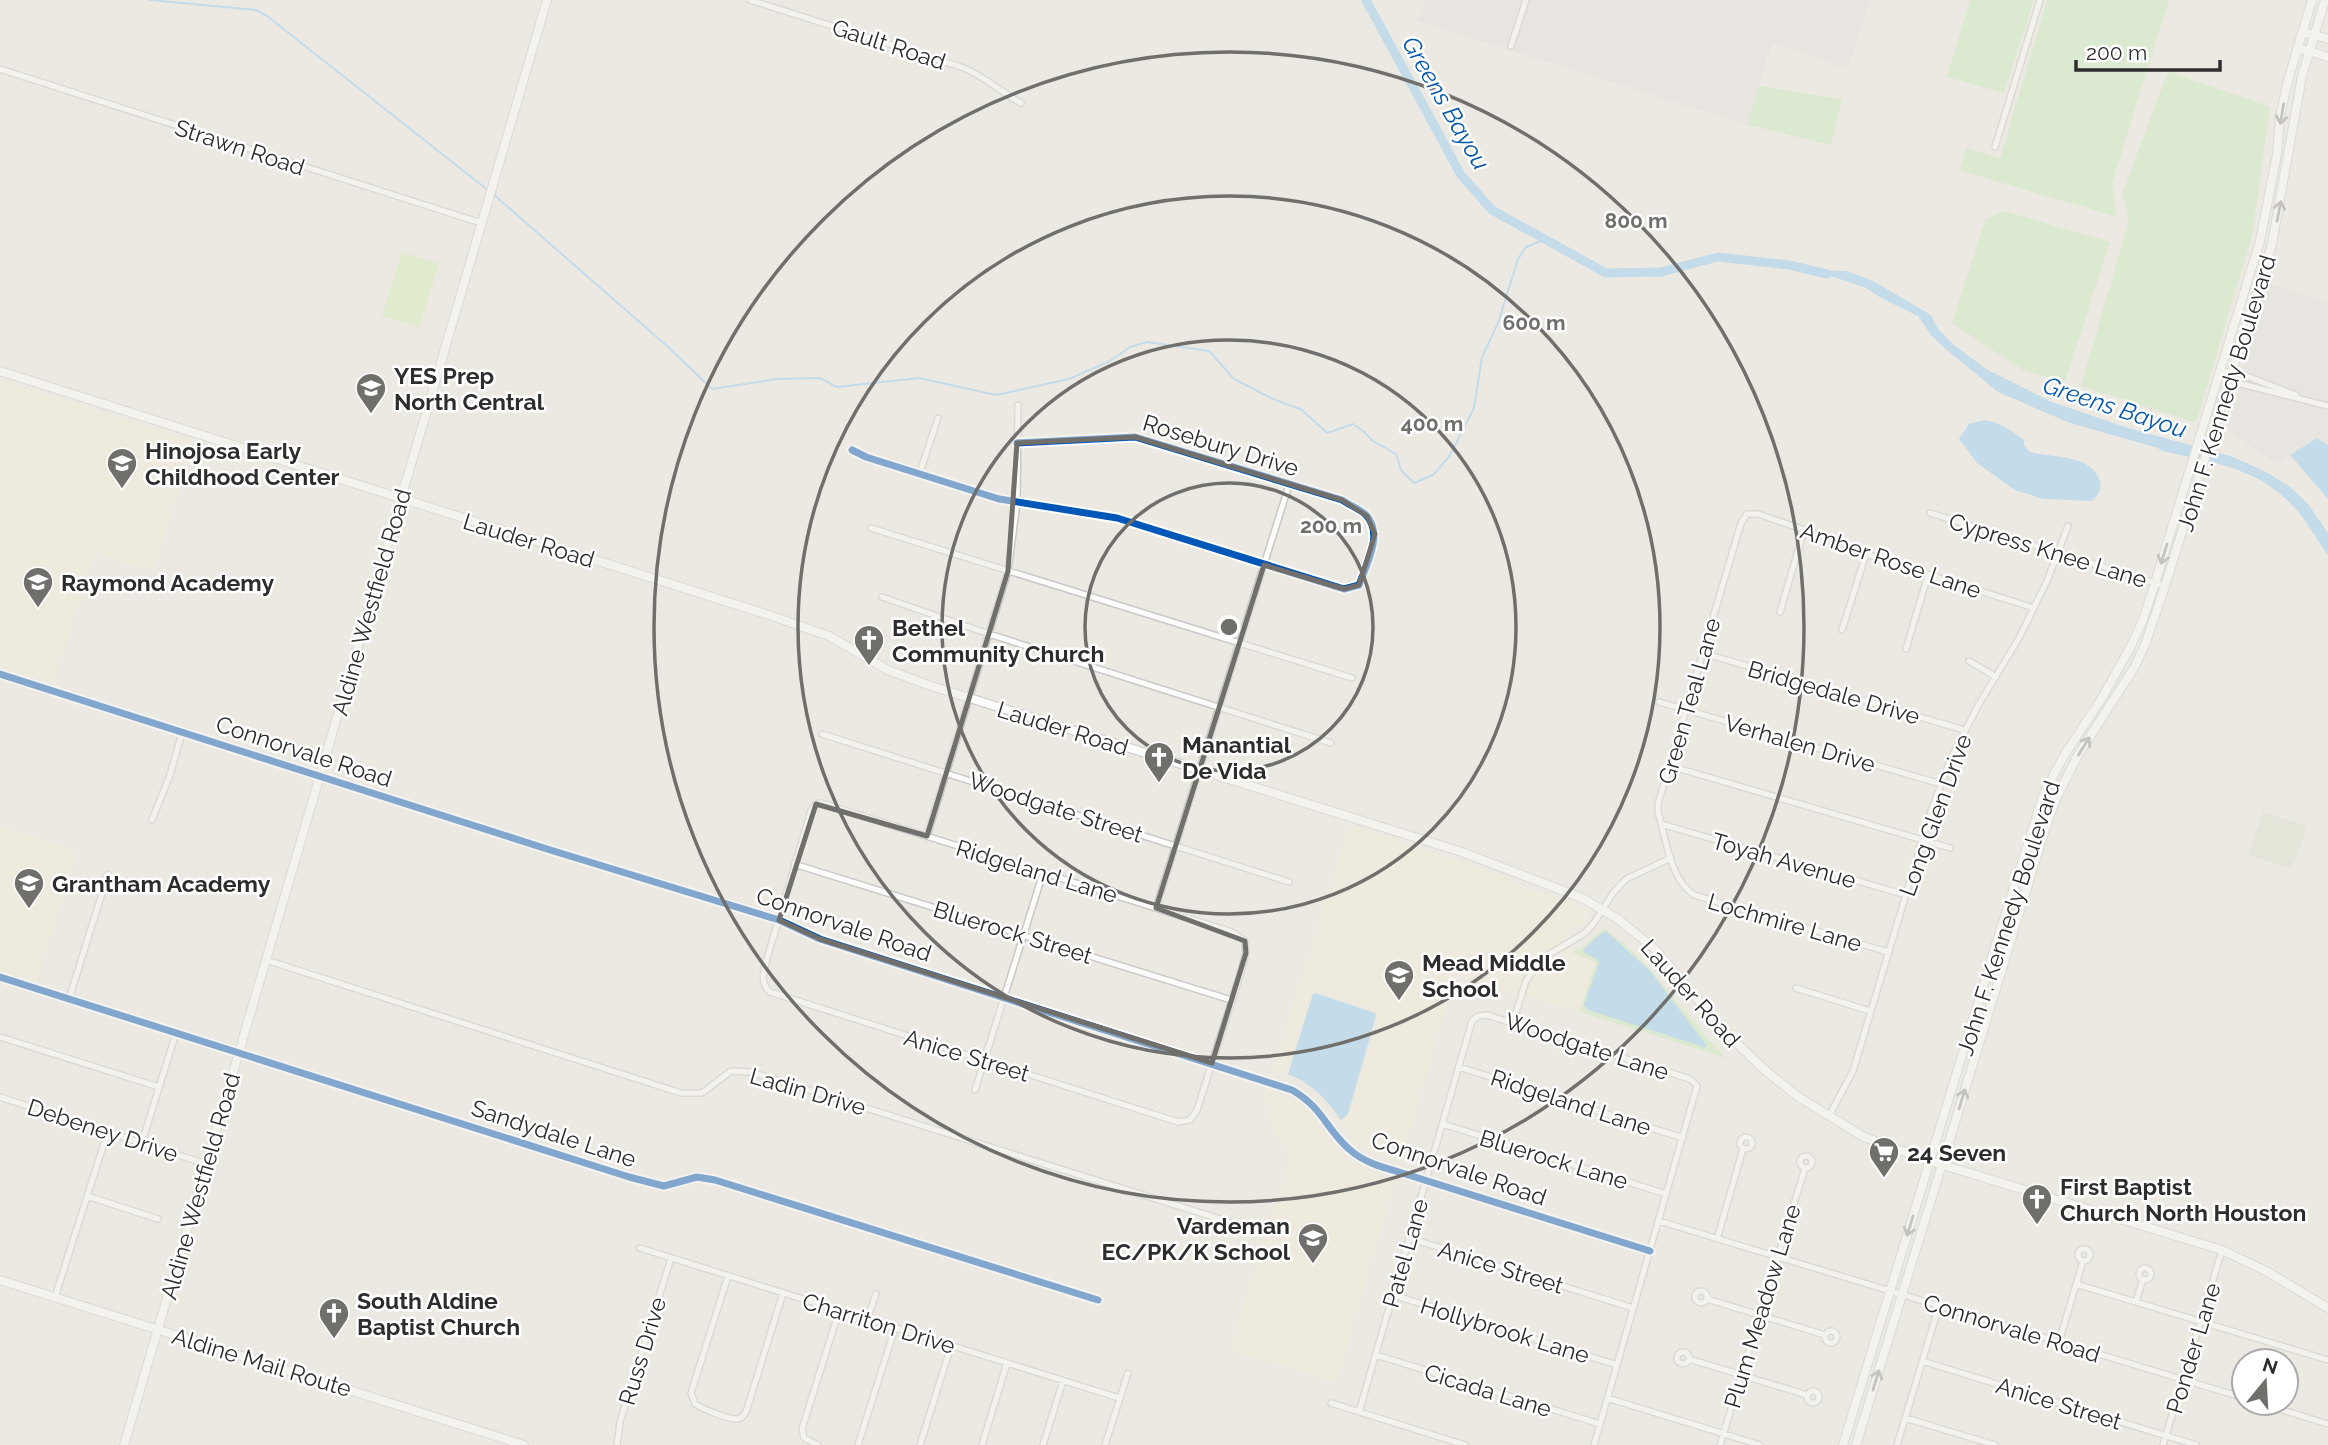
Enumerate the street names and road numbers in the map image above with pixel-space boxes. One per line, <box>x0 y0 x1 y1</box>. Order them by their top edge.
street label: Gault Road <box>829 13 949 75</box>
street label: Strawn Road <box>172 113 308 181</box>
street label: John F. Kennedy Boulevard <box>2171 252 2281 534</box>
street label: Rosebury Drive <box>1140 408 1302 482</box>
street label: Aldine Westfield Road <box>326 486 416 718</box>
street label: Lauder Road <box>460 507 598 573</box>
street label: Cypress Knee Lane <box>1946 507 2150 593</box>
street label: Amber Rose Lane <box>1797 516 1985 604</box>
street label: Green Teal Lane <box>1652 615 1726 787</box>
street label: Bridgedale Drive <box>1745 655 1923 729</box>
street label: Lauder Road <box>994 695 1132 761</box>
street label: Verhalen Drive <box>1722 709 1878 777</box>
street label: Connorvale Road <box>213 710 395 792</box>
street label: Long Glen Drive <box>1893 730 1977 900</box>
street label: Woodgate Street <box>966 766 1147 848</box>
street label: John F. Kennedy Boulevard <box>1951 777 2065 1059</box>
street label: Toyah Avenue <box>1709 827 1859 893</box>
street label: Ridgeland Lane <box>953 834 1121 908</box>
street label: Connorvale Road <box>753 881 935 967</box>
street label: Lochmire Lane <box>1705 887 1865 957</box>
street label: Bluerock Street <box>930 895 1096 969</box>
street label: Lauder Road <box>1635 933 1747 1053</box>
street label: Woodgate Lane <box>1502 1007 1672 1085</box>
street label: Anice Street <box>901 1023 1033 1087</box>
street label: Ladin Drive <box>747 1062 869 1120</box>
street label: Ridgeland Lane <box>1487 1063 1655 1141</box>
street label: Aldine Westfield Road <box>155 1070 245 1302</box>
street label: Debeney Drive <box>24 1093 182 1167</box>
street label: Sandydale Lane <box>468 1094 640 1172</box>
street label: Bluerock Lane <box>1477 1124 1631 1194</box>
street label: Connorvale Road <box>1368 1125 1550 1211</box>
street label: Patel Lane <box>1377 1195 1433 1311</box>
street label: Plum Meadow Lane <box>1718 1201 1806 1411</box>
street label: Anice Street <box>1435 1235 1567 1299</box>
street label: Ponder Lane <box>2160 1279 2226 1417</box>
street label: Charriton Drive <box>799 1287 959 1359</box>
street label: Connorvale Road <box>1920 1288 2104 1368</box>
street label: Hollybrook Lane <box>1417 1291 1593 1369</box>
street label: Russ Drive <box>613 1294 671 1408</box>
street label: Aldine Mail Route <box>169 1322 355 1402</box>
street label: Cicada Lane <box>1421 1358 1555 1422</box>
street label: Anice Street <box>1993 1371 2125 1435</box>

